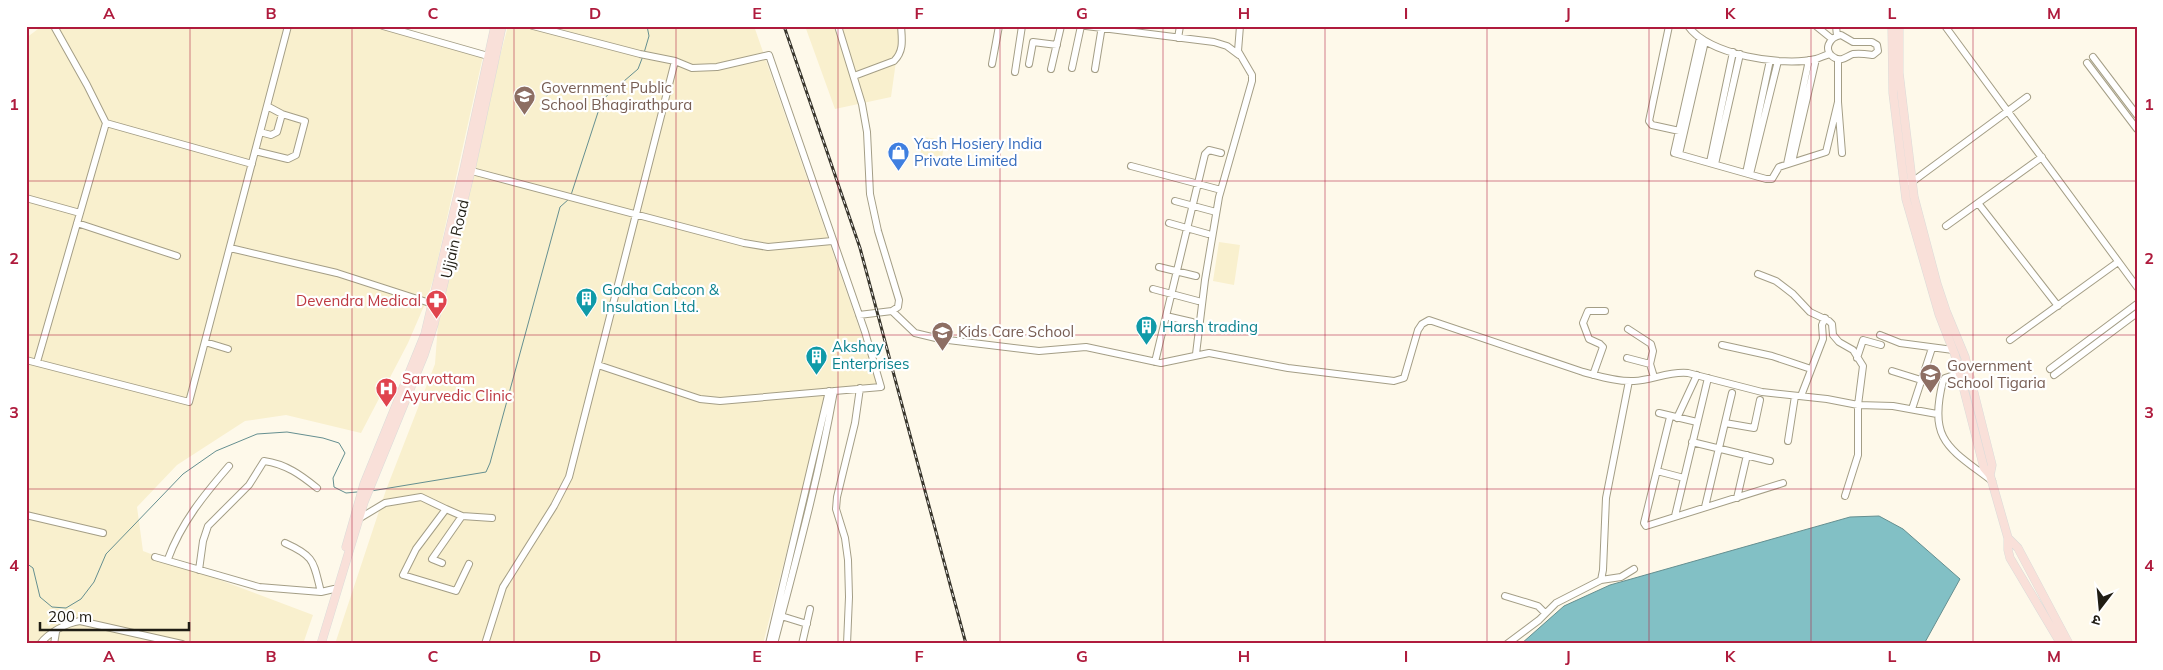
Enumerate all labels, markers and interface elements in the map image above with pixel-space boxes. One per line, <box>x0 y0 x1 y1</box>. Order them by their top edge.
text: A <box>103 3 115 23</box>
text: B <box>265 3 277 23</box>
text: C <box>428 3 439 23</box>
text: D <box>589 3 601 23</box>
text: E <box>752 3 762 23</box>
text: F <box>914 3 924 23</box>
text: G <box>1076 3 1088 23</box>
text: H <box>1238 3 1250 23</box>
text: I <box>1404 3 1408 23</box>
text: J <box>1565 3 1571 23</box>
text: K <box>1725 3 1737 23</box>
text: L <box>1888 3 1897 23</box>
text: M <box>2047 3 2061 23</box>
place label: Government Public School Bhagirathpura <box>541 78 692 114</box>
school or university icon: Government Public School Bhagirathpura <box>513 85 537 116</box>
text: 1 <box>9 94 19 114</box>
text: 1 <box>2144 94 2154 114</box>
place label: Yash Hosiery India Private Limited <box>913 134 1042 170</box>
shop icon: Yash Hosiery India Private Limited <box>886 141 910 172</box>
street label: Ujjain Road <box>436 198 473 280</box>
text: 2 <box>9 248 19 268</box>
text: 2 <box>2144 248 2154 268</box>
place label: Godha Cabcon & Insulation Ltd. <box>602 280 720 316</box>
building icon: Godha Cabcon & Insulation Ltd. <box>574 287 598 318</box>
pharmacy icon: Devendra Medical <box>425 289 449 320</box>
place label: Devendra Medical <box>296 291 421 310</box>
building icon: Harsh trading <box>1134 315 1158 346</box>
place label: Harsh trading <box>1162 317 1258 336</box>
school or university icon: Kids Care School <box>930 320 954 351</box>
place label: Kids Care School <box>958 322 1074 341</box>
place label: Akshay Enterprises <box>832 337 909 373</box>
building icon: Akshay Enterprises <box>804 344 828 375</box>
place label: Government School Tigaria <box>1947 356 2046 392</box>
school or university icon: Government School Tigaria <box>1919 363 1943 394</box>
place label: Sarvottam Ayurvedic Clinic <box>402 369 512 405</box>
hospital icon: Sarvottam Ayurvedic Clinic <box>374 376 398 407</box>
text: 3 <box>9 402 19 422</box>
text: 3 <box>2144 402 2154 422</box>
text: 4 <box>9 555 19 575</box>
text: 4 <box>2144 555 2154 575</box>
north arrow <box>2076 582 2126 632</box>
scale bar <box>40 600 189 632</box>
text: 200 m <box>48 607 92 626</box>
text: उ <box>2089 610 2103 630</box>
text: A <box>103 646 115 666</box>
text: B <box>265 646 277 666</box>
text: C <box>428 646 439 666</box>
text: D <box>589 646 601 666</box>
text: E <box>752 646 762 666</box>
text: F <box>914 646 924 666</box>
text: G <box>1076 646 1088 666</box>
text: H <box>1238 646 1250 666</box>
text: I <box>1404 646 1408 666</box>
text: J <box>1565 646 1571 666</box>
text: K <box>1725 646 1737 666</box>
text: L <box>1888 646 1897 666</box>
text: M <box>2047 646 2061 666</box>

